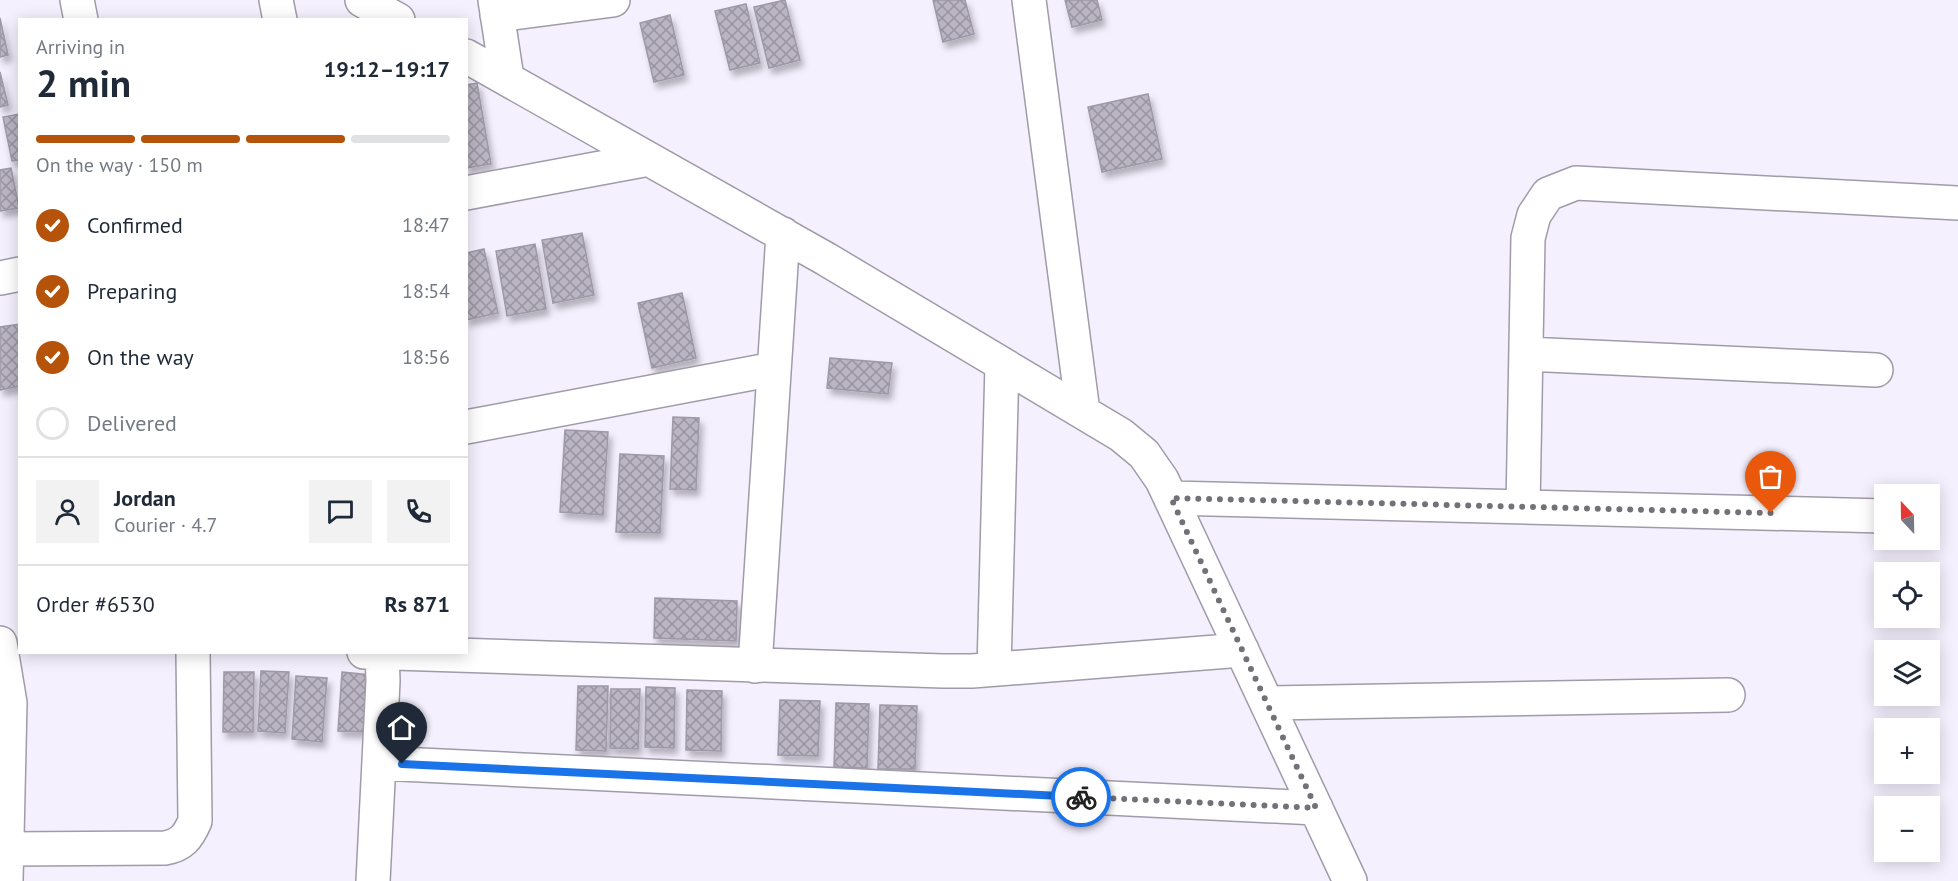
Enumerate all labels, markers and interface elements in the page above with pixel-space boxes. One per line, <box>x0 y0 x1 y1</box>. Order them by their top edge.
text: Arriving in <box>36 34 125 60</box>
text: 19:12–19:17 <box>324 55 450 83</box>
text: 2 min <box>36 57 131 108</box>
text: On the way · 150 m <box>36 152 203 178</box>
icon: check <box>36 209 69 242</box>
text: Confirmed <box>87 211 183 239</box>
text: 18:47 <box>402 212 450 238</box>
icon: check <box>36 275 69 308</box>
text: Preparing <box>87 277 177 305</box>
text: 18:54 <box>402 278 450 304</box>
icon: check <box>36 341 69 374</box>
text: On the way <box>87 343 194 371</box>
text: 18:56 <box>402 344 450 370</box>
text: Delivered <box>87 409 177 437</box>
pin <box>1745 451 1796 513</box>
icon: bag <box>1754 460 1787 493</box>
button: person <box>36 480 99 543</box>
button: chat <box>309 480 372 543</box>
button: phone <box>387 480 450 543</box>
text: Jordan <box>114 484 176 512</box>
north arrow <box>1874 484 1940 550</box>
map controls <box>1874 484 1940 862</box>
text: Courier · 4.7 <box>114 512 217 538</box>
button: locate <box>1874 562 1940 628</box>
text: Order #6530 <box>36 590 155 618</box>
text: Rs 871 <box>384 590 450 618</box>
button: layers <box>1874 640 1940 706</box>
pin <box>376 702 427 764</box>
icon: home <box>385 711 418 744</box>
button: + <box>1874 718 1940 784</box>
courier <box>1051 767 1111 827</box>
icon: bike <box>1065 781 1098 814</box>
button: − <box>1874 796 1940 862</box>

